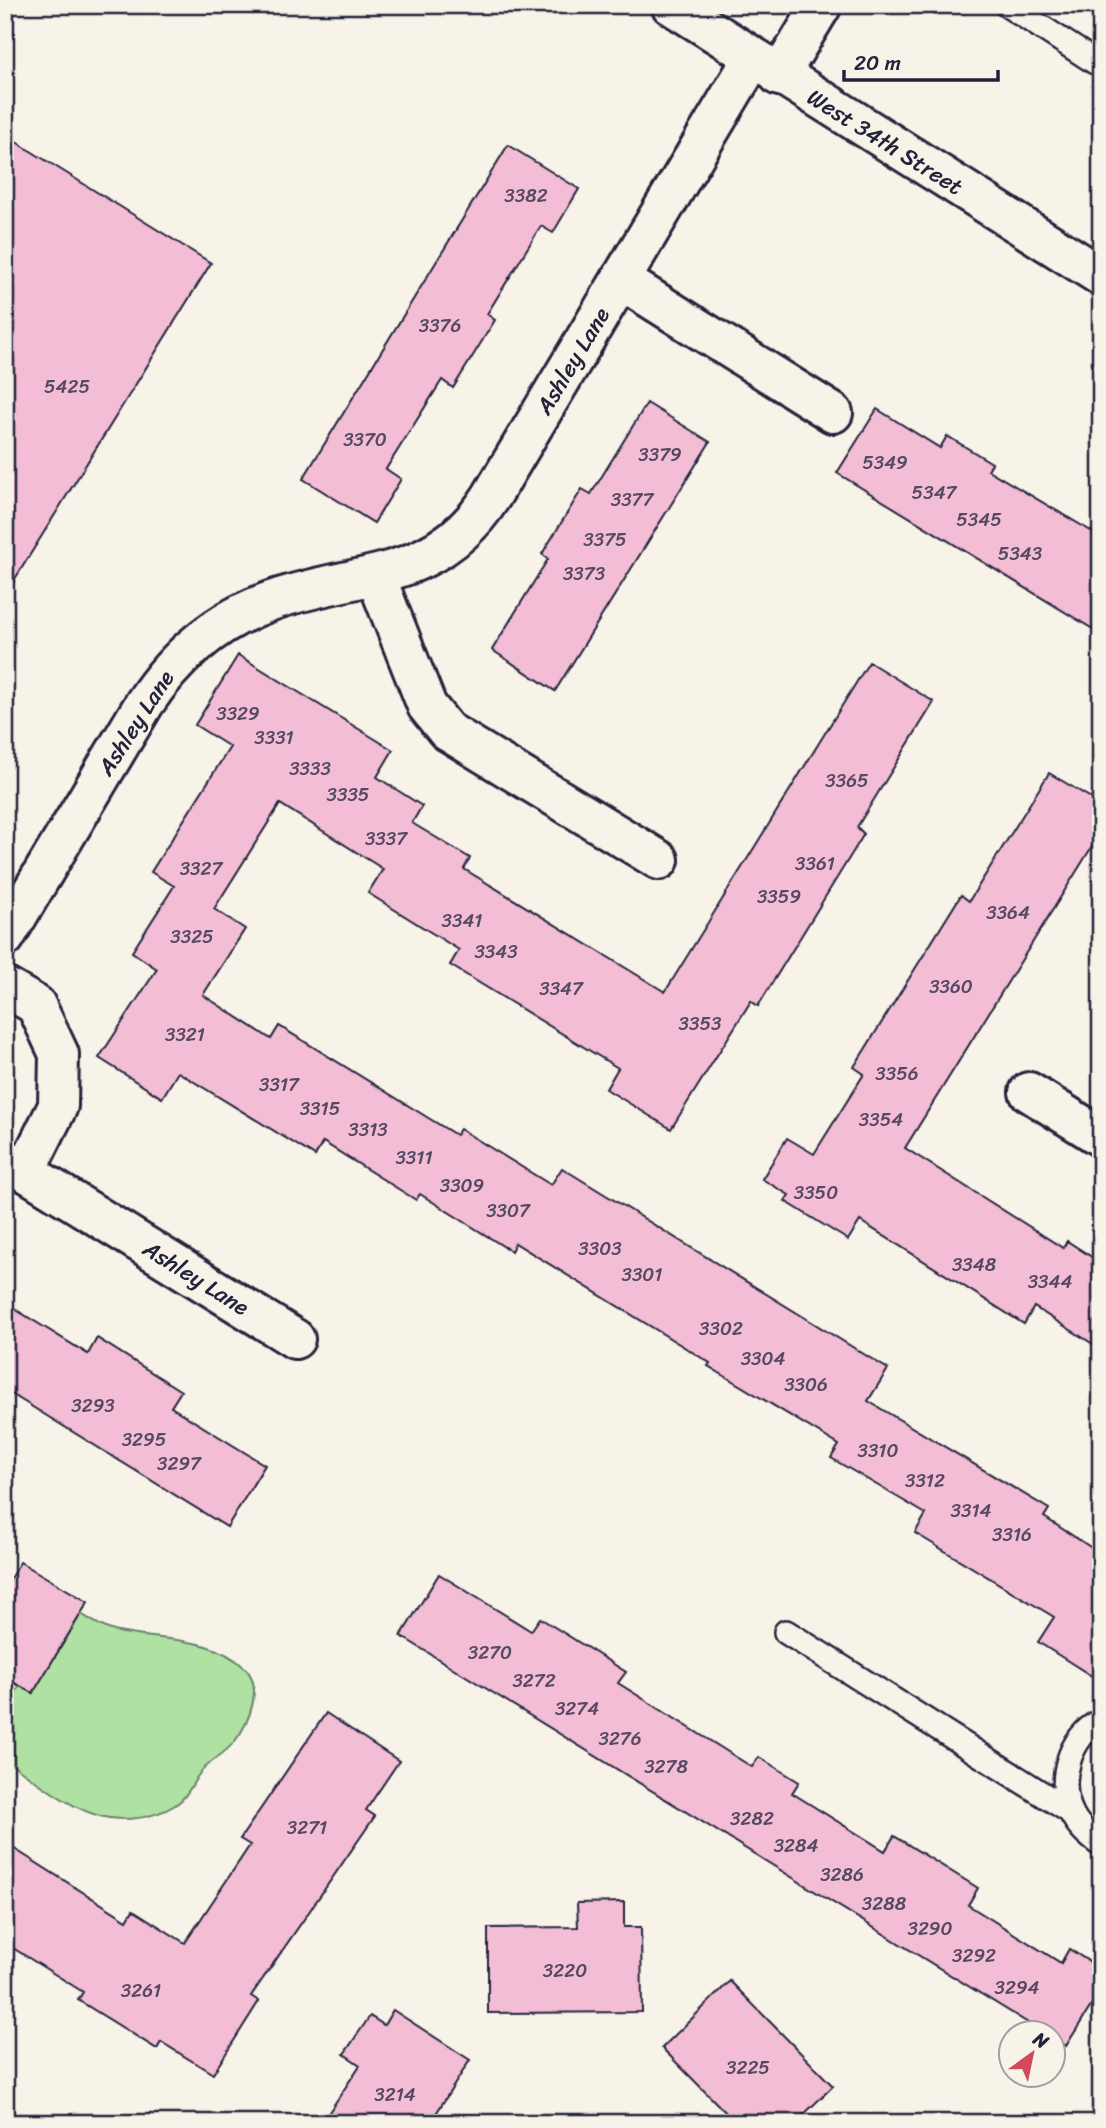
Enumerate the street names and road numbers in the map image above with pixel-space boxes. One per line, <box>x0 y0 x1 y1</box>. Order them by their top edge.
street label: West 34th Street <box>799 77 971 207</box>
street label: Ashley Lane <box>524 299 621 424</box>
street label: Ashley Lane <box>86 662 186 785</box>
street label: Ashley Lane <box>134 1228 258 1327</box>

